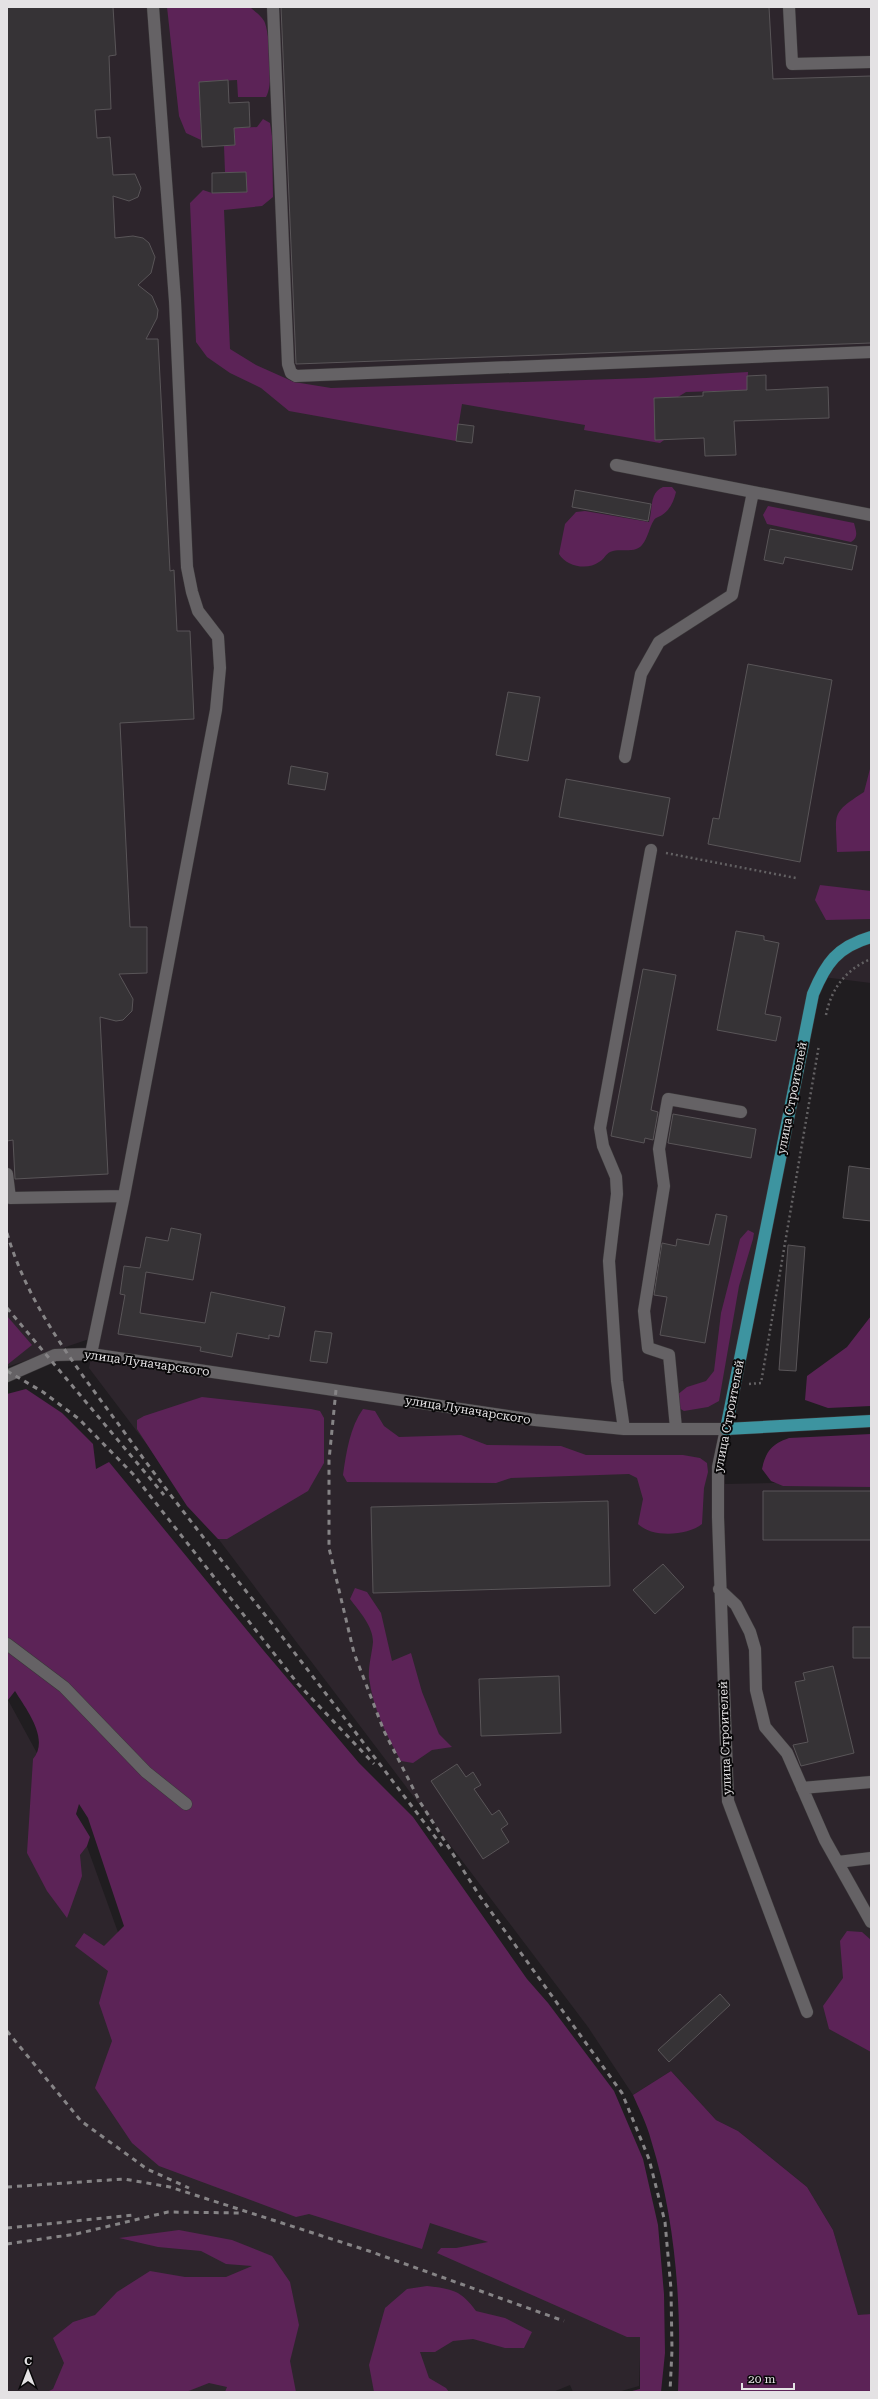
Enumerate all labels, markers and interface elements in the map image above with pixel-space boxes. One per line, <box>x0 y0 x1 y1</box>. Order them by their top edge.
street label: улица Строителей <box>774 1041 810 1155</box>
street label: улица Луначарского <box>83 1347 211 1379</box>
street label: улица Строителей <box>711 1359 747 1473</box>
street label: улица Луначарского <box>404 1393 532 1427</box>
street label: улица Строителей <box>716 1681 734 1795</box>
north arrow <box>8 2351 48 2391</box>
text: С <box>24 2355 32 2368</box>
scale bar <box>742 2365 794 2391</box>
text: 20 m <box>748 2372 775 2386</box>

